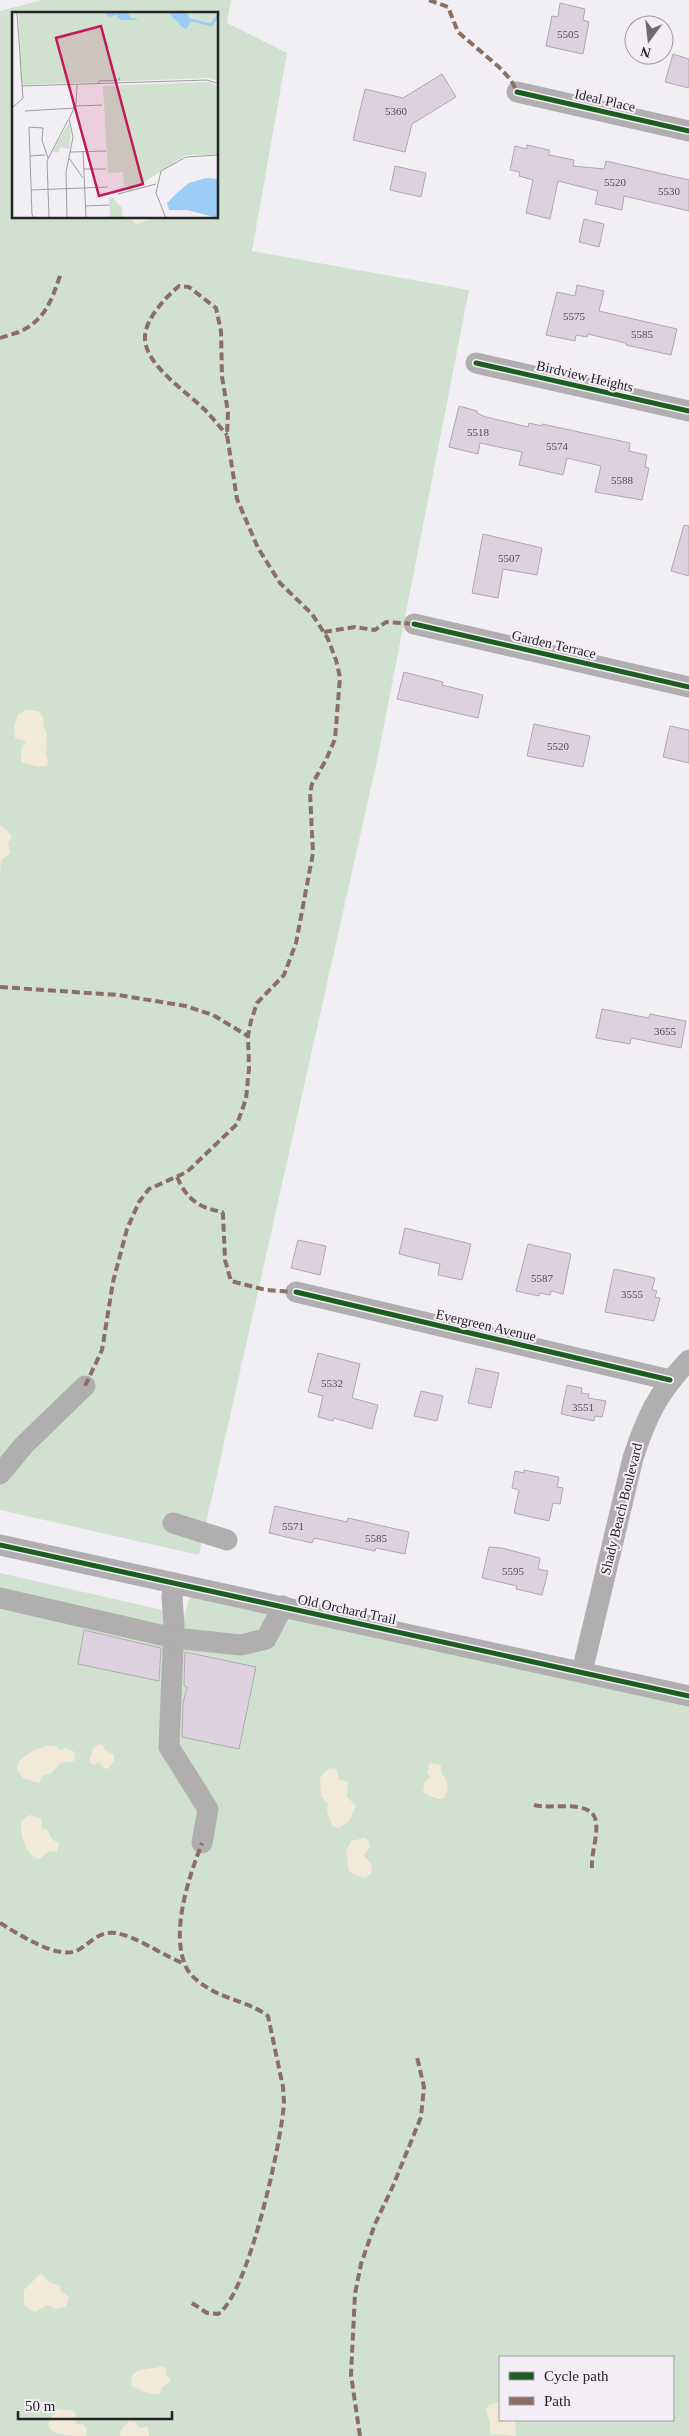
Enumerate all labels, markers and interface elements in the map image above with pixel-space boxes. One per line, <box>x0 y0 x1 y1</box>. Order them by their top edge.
inset map <box>12 12 219 219</box>
north arrow <box>624 15 674 65</box>
house number: 5505 <box>557 28 580 40</box>
text: N <box>639 44 653 61</box>
street label: Ideal Place <box>573 86 637 115</box>
house number: 5360 <box>385 105 408 117</box>
house number: 5520 <box>604 176 627 188</box>
house number: 5530 <box>658 185 681 197</box>
house number: 5575 <box>563 310 586 322</box>
house number: 5585 <box>631 328 654 340</box>
street label: Birdview Heights <box>535 358 635 395</box>
house number: 5518 <box>467 426 490 438</box>
house number: 5574 <box>546 440 569 452</box>
house number: 5588 <box>611 474 634 486</box>
house number: 5507 <box>498 552 521 564</box>
street label: Garden Terrace <box>510 627 598 661</box>
house number: 5520 <box>547 740 570 752</box>
house number: 3655 <box>654 1025 677 1037</box>
house number: 5587 <box>531 1272 554 1284</box>
house number: 3555 <box>621 1288 644 1300</box>
street label: Evergreen Avenue <box>434 1307 538 1344</box>
house number: 5532 <box>321 1377 343 1389</box>
house number: 3551 <box>572 1401 594 1413</box>
street label: Shady Beach Boulevard <box>598 1442 645 1577</box>
house number: 5571 <box>282 1520 304 1532</box>
house number: 5585 <box>365 1532 388 1544</box>
house number: 5595 <box>502 1565 525 1577</box>
street label: Old Orchard Trail <box>296 1592 398 1627</box>
legend <box>499 2356 674 2421</box>
text: Cycle path <box>544 2368 609 2384</box>
scale bar <box>18 2388 171 2420</box>
text: Path <box>544 2393 571 2409</box>
text: 50 m <box>25 2398 56 2414</box>

